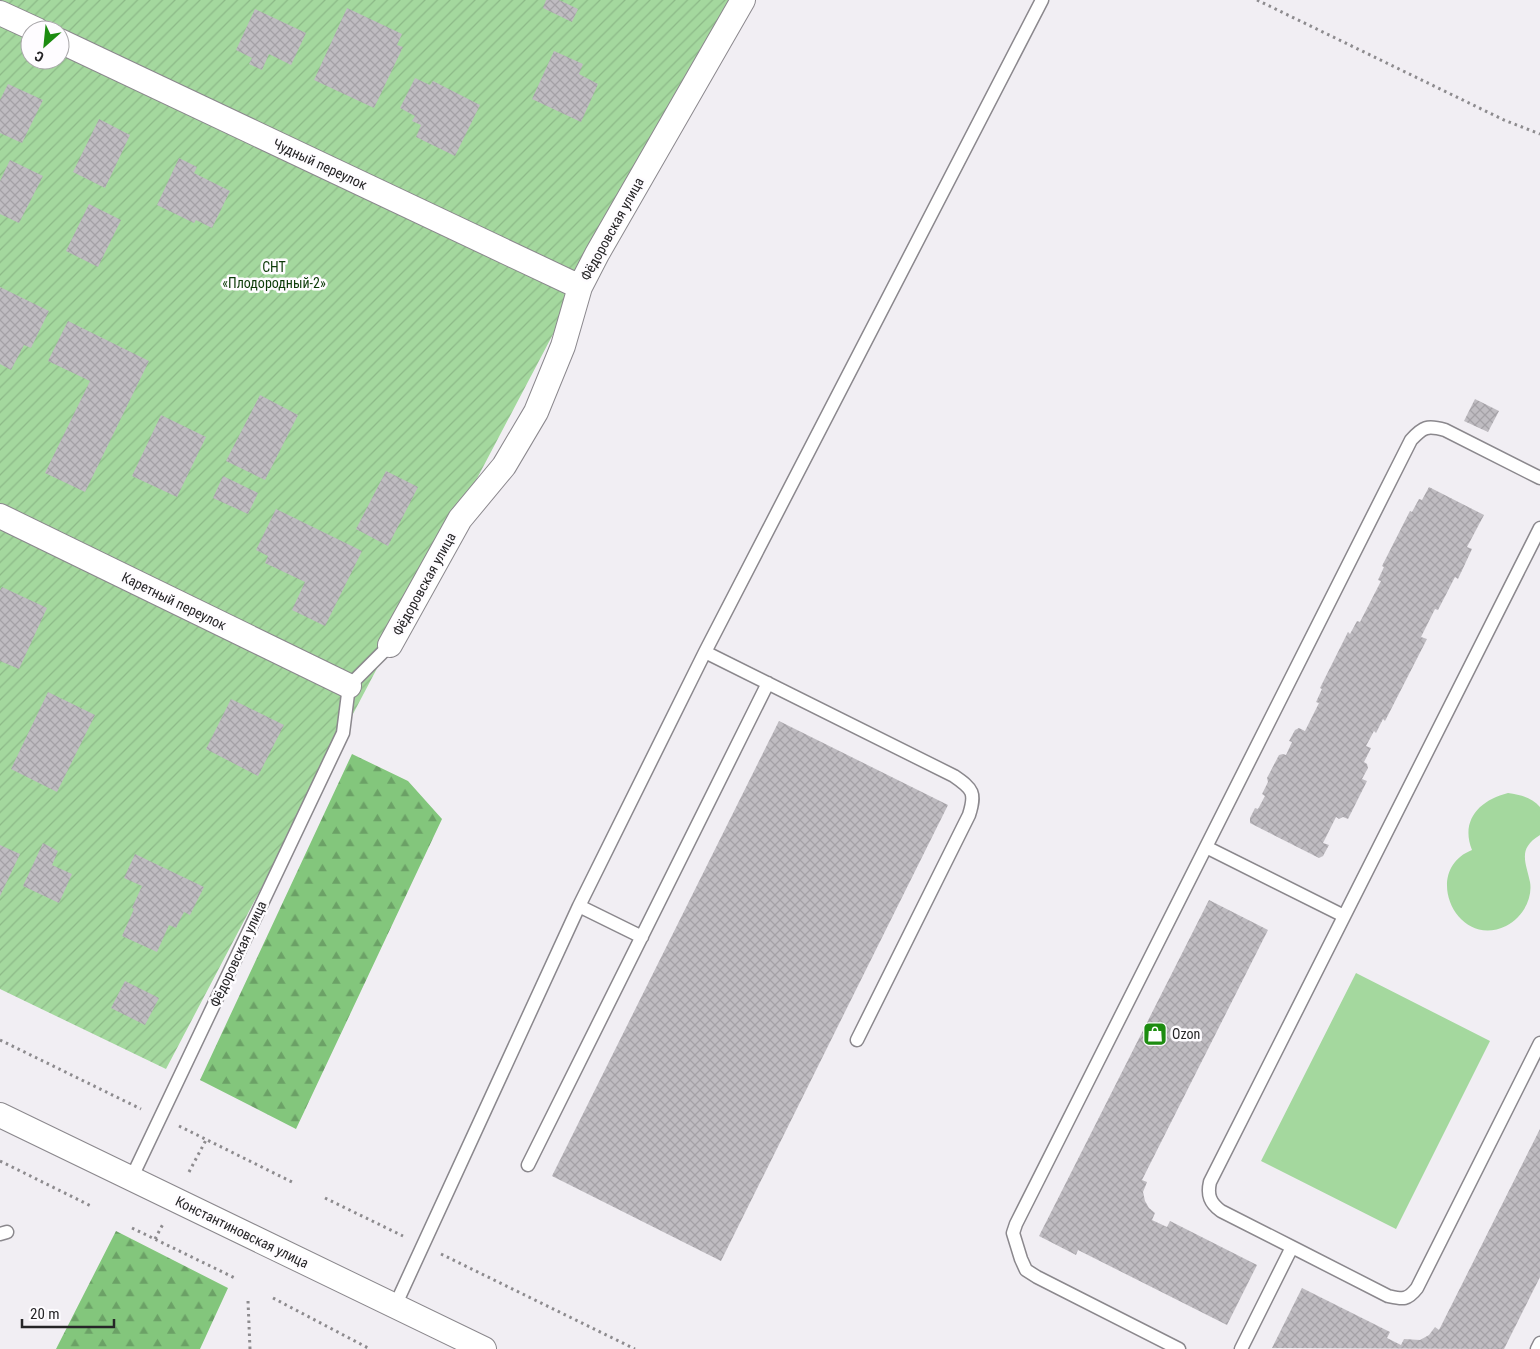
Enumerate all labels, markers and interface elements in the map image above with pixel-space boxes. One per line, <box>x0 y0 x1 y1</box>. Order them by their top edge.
north arrow <box>20 20 70 70</box>
text: С <box>32 48 46 66</box>
street label: Чудный переулок <box>270 135 370 193</box>
street label: Фёдоровская улица <box>577 175 647 283</box>
park label: СНТ «Плодородный-2» <box>222 259 326 291</box>
street label: Фёдоровская улица <box>389 530 459 638</box>
street label: Каретный переулок <box>119 569 229 633</box>
street label: Фёдоровская улица <box>206 898 270 1010</box>
shop icon: Ozon <box>1142 1021 1168 1047</box>
place label: Ozon <box>1172 1026 1200 1042</box>
street label: Константиновская улица <box>173 1193 311 1271</box>
scale bar <box>22 1296 115 1328</box>
text: 20 m <box>30 1305 60 1323</box>

